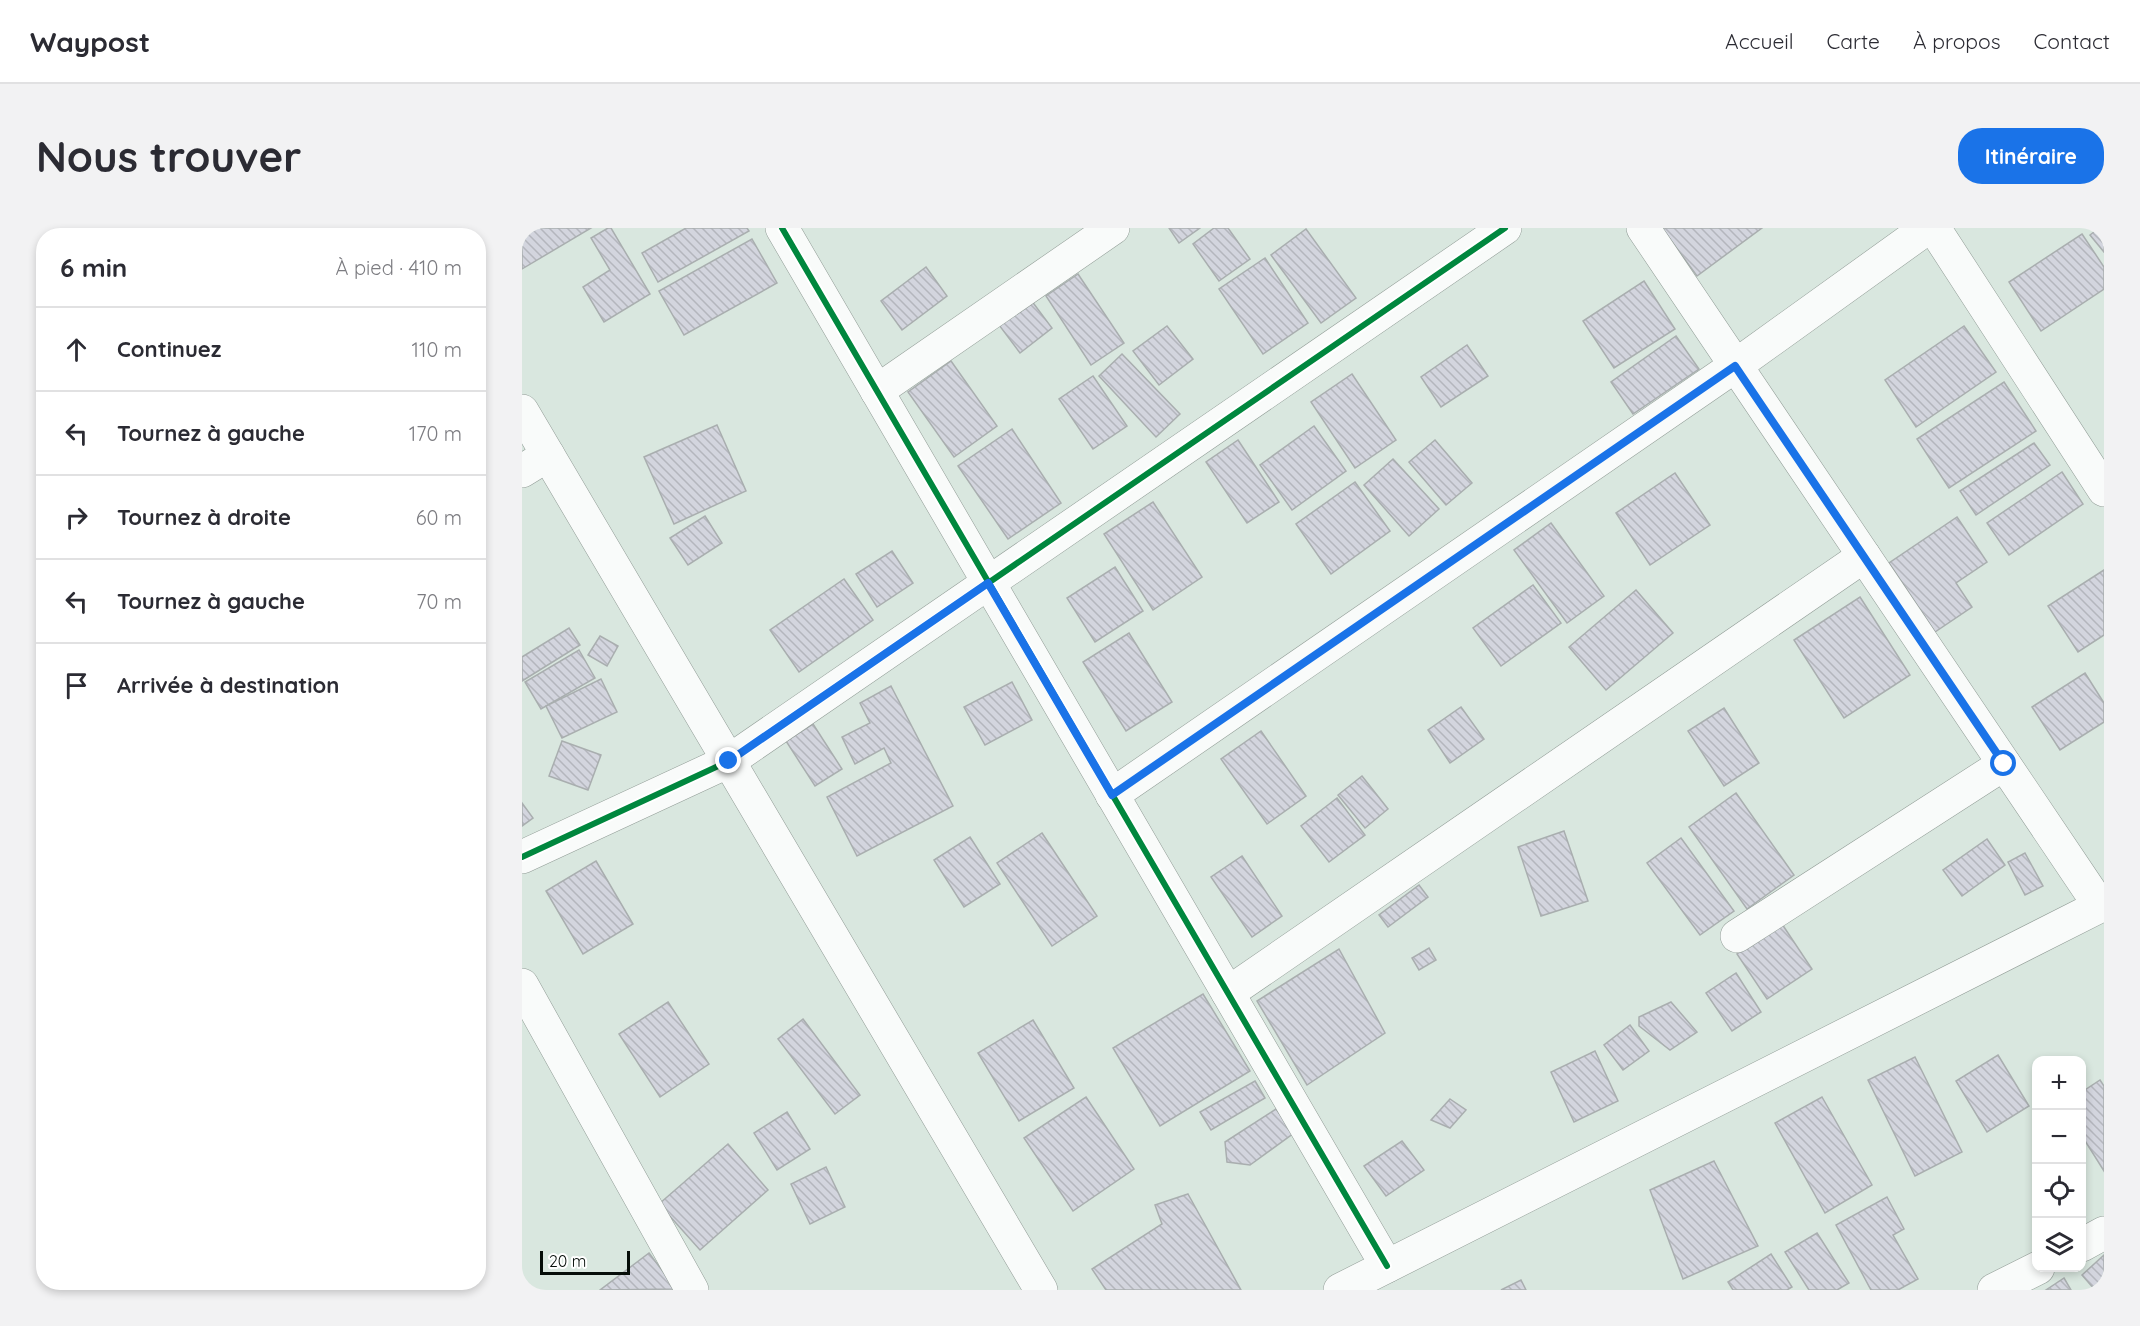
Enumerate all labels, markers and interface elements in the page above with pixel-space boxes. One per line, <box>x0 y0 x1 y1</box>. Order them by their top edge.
text: Waypost <box>30 24 150 59</box>
text: Accueil <box>1725 28 1794 54</box>
text: Carte <box>1827 28 1880 54</box>
text: À propos <box>1913 28 2001 54</box>
text: Contact <box>2034 28 2110 54</box>
button: Itinéraire <box>1958 128 2104 184</box>
text: Nous trouver <box>36 130 301 183</box>
text: 6 min <box>60 251 127 284</box>
text: À pied · 410 m <box>336 255 462 280</box>
icon: ahead <box>60 333 93 366</box>
text: Continuez <box>117 335 221 363</box>
text: 110 m <box>412 337 462 362</box>
icon: left <box>60 417 93 450</box>
text: Tournez à gauche <box>117 419 305 447</box>
text: 170 m <box>409 421 462 446</box>
icon: right <box>60 501 93 534</box>
text: Tournez à droite <box>117 503 291 531</box>
text: 60 m <box>416 505 462 530</box>
icon: left <box>60 585 93 618</box>
text: Tournez à gauche <box>117 587 305 615</box>
text: 70 m <box>416 589 462 614</box>
icon: arrive <box>60 669 93 702</box>
text: Arrivée à destination <box>117 671 339 699</box>
route end <box>715 747 741 773</box>
route start <box>1990 750 2016 776</box>
map controls <box>2032 1056 2086 1272</box>
button: + <box>2032 1056 2086 1110</box>
button: − <box>2032 1110 2086 1164</box>
button: locate <box>2032 1164 2086 1218</box>
button: layers <box>2032 1218 2086 1272</box>
scale bar <box>540 1248 630 1276</box>
text: 20 m <box>549 1251 586 1271</box>

